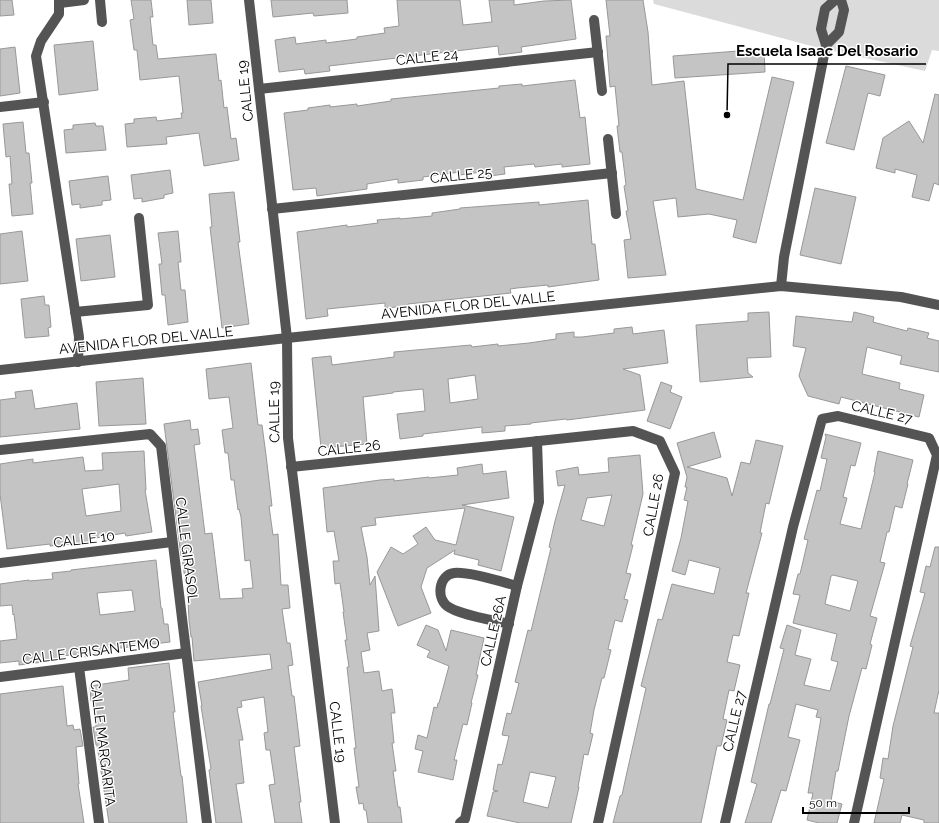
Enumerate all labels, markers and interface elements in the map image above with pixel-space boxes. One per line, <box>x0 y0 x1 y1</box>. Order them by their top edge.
callout: Escuela Isaac Del Rosario <box>728 37 926 64</box>
text: Escuela Isaac Del Rosario <box>736 42 918 60</box>
street label: CALLE 24 <box>395 46 459 68</box>
street label: CALLE 19 <box>234 60 256 122</box>
street label: CALLE 25 <box>429 164 493 186</box>
street label: AVENIDA FLOR DEL VALLE <box>380 288 556 322</box>
street label: AVENIDA FLOR DEL VALLE <box>58 323 234 357</box>
street label: CALLE 19 <box>265 381 283 443</box>
street label: CALLE 27 <box>850 397 915 427</box>
street label: CALLE 26 <box>317 437 381 459</box>
street label: CALLE 26 <box>640 473 666 537</box>
street label: CALLE GIRASOL <box>173 496 201 604</box>
street label: CALLE 10 <box>52 527 116 551</box>
street label: CALLE 26A <box>477 593 509 668</box>
street label: CALLE CRISANTEMO <box>22 635 160 667</box>
street label: CALLE MARGARITA <box>87 679 119 808</box>
street label: CALLE 27 <box>719 688 749 753</box>
street label: CALLE 19 <box>326 700 350 764</box>
scale bar <box>803 789 909 815</box>
text: 50 m <box>809 796 837 810</box>

